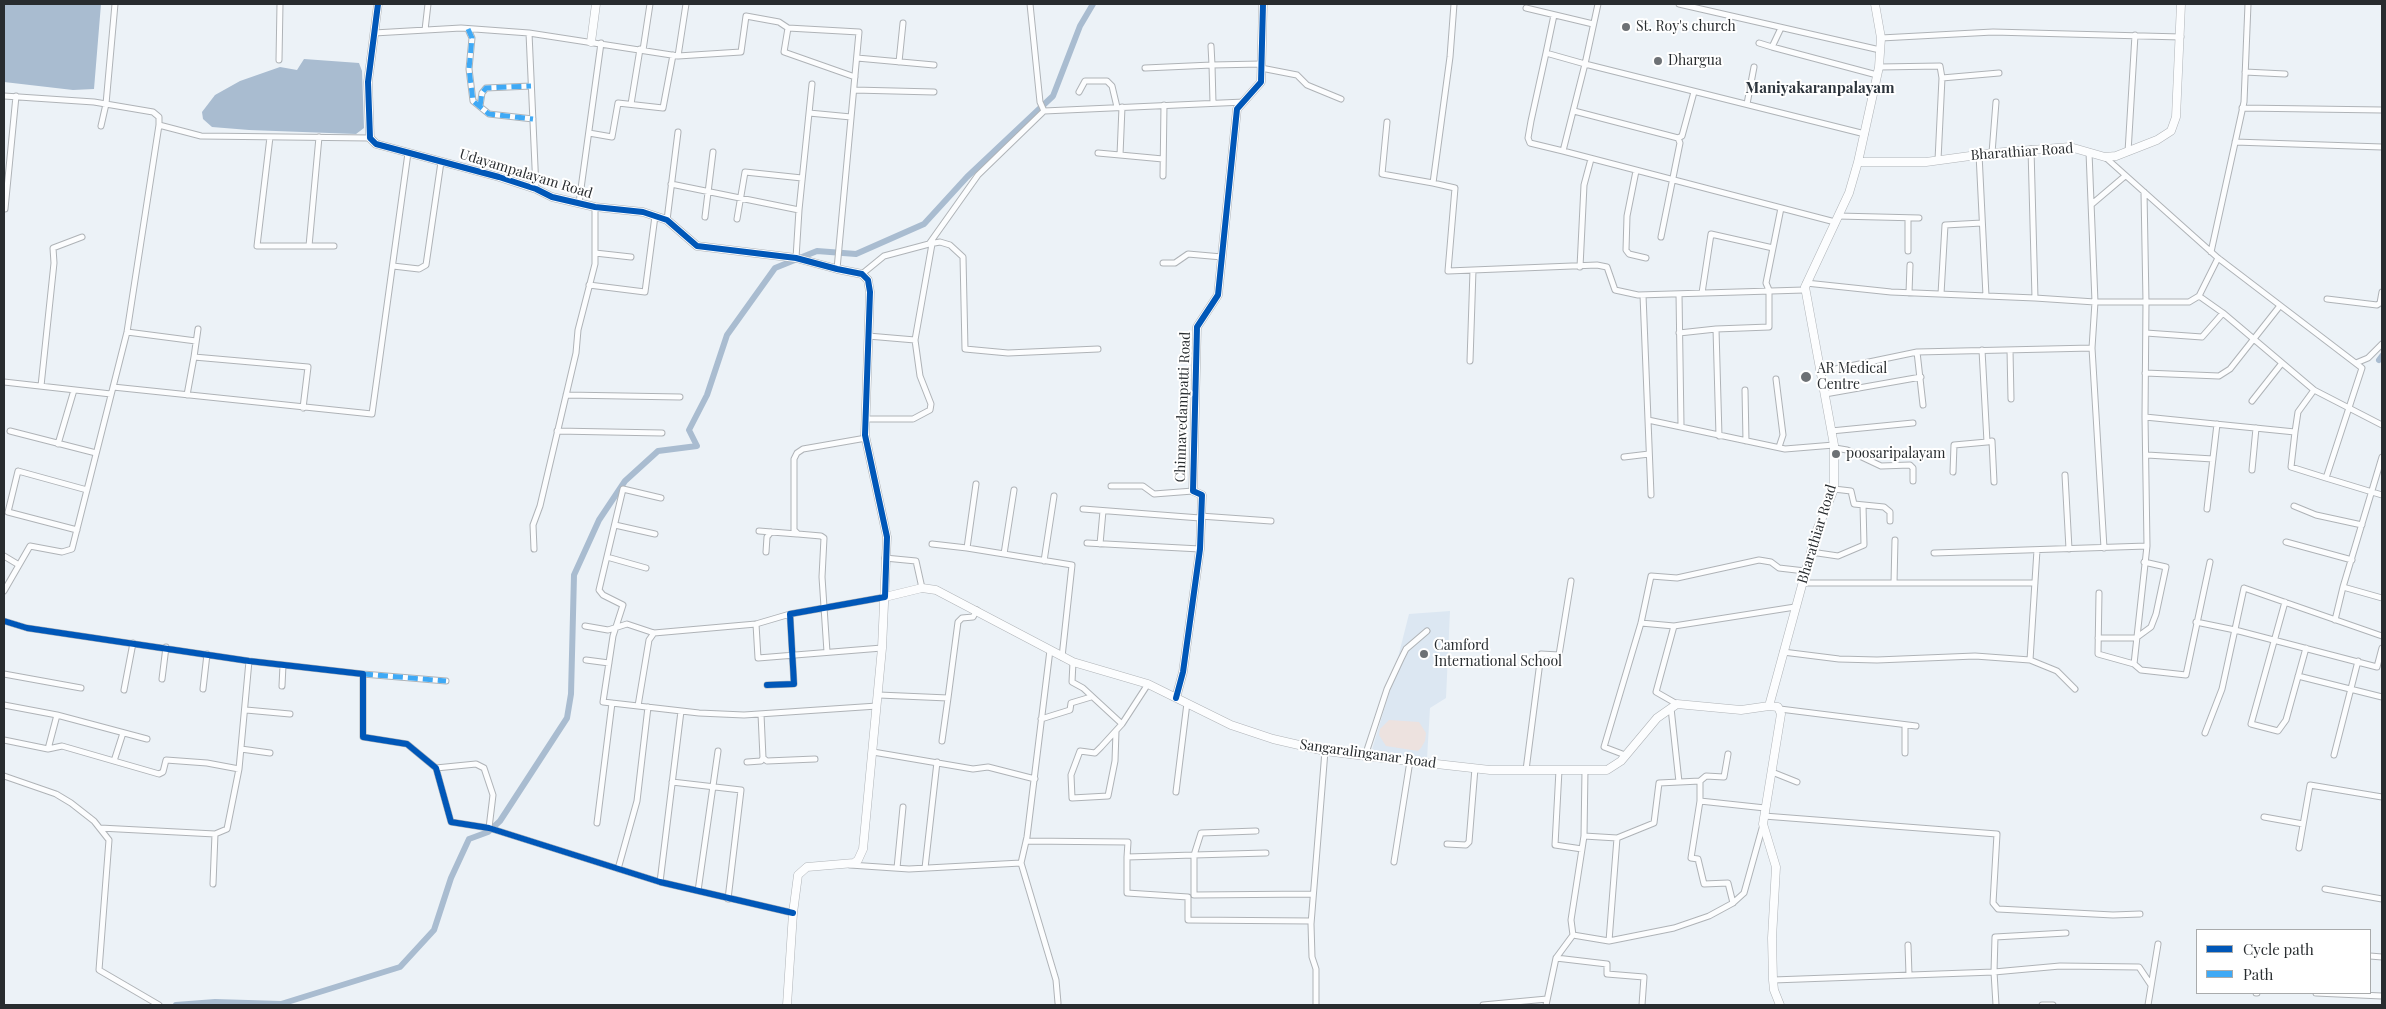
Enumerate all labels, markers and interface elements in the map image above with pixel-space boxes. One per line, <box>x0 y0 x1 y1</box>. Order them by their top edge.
place label: St. Roy's church <box>1636 19 1736 35</box>
marker: St. Roy's church <box>1620 21 1632 33</box>
place label: Dhargua <box>1668 53 1722 69</box>
marker: Dhargua <box>1652 55 1664 67</box>
district label: Maniyakaranpalayam <box>1745 79 1895 97</box>
street label: Bharathiar Road <box>1970 140 2074 164</box>
street label: Udayampalayam Road <box>457 146 595 202</box>
street label: Chinnavedampatti Road <box>1172 331 1194 483</box>
place label: AR Medical Centre <box>1817 361 1887 394</box>
marker: AR Medical Centre <box>1799 370 1813 384</box>
place label: poosaripalayam <box>1846 446 1945 462</box>
marker: poosaripalayam <box>1830 448 1842 460</box>
street label: Bharathiar Road <box>1794 482 1840 586</box>
place label: Camford International School <box>1434 638 1562 670</box>
marker: Camford International School <box>1418 648 1430 660</box>
street label: Sangaralinganar Road <box>1299 736 1437 772</box>
legend <box>2196 929 2371 994</box>
text: Cycle path <box>2243 939 2314 959</box>
text: Path <box>2243 964 2273 984</box>

